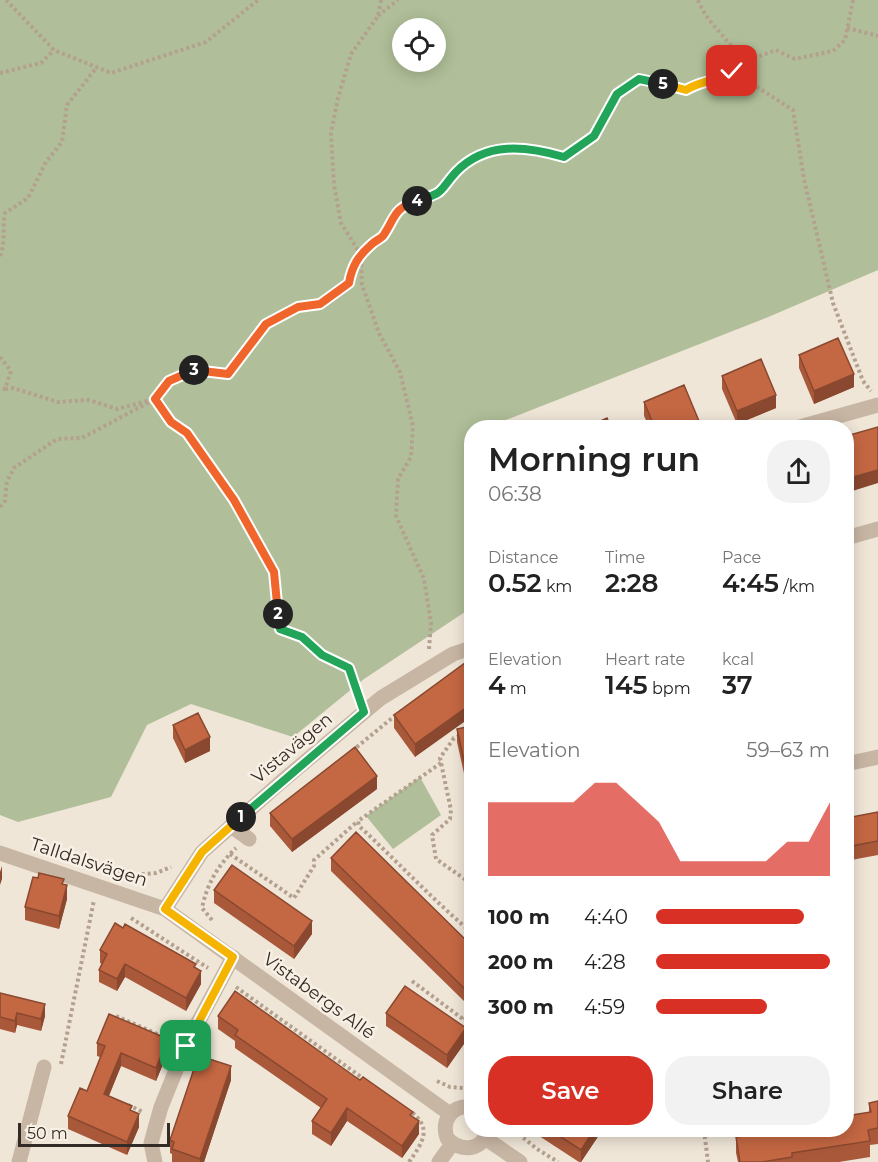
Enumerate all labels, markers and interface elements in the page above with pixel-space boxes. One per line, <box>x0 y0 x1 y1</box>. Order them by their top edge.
map controls <box>392 18 446 72</box>
button: locate <box>392 18 446 72</box>
pin <box>706 45 757 96</box>
icon: check <box>715 54 748 87</box>
pin: 5 <box>648 69 678 99</box>
text: 5 <box>658 74 668 93</box>
pin: 4 <box>402 186 432 216</box>
text: 4 <box>411 191 423 210</box>
pin: 3 <box>179 355 209 385</box>
text: 3 <box>189 360 199 379</box>
text: Morning run <box>488 439 700 479</box>
button: share <box>767 440 830 503</box>
text: 06:38 <box>488 482 542 506</box>
text: Distance <box>488 548 558 567</box>
text: Time <box>605 548 645 567</box>
text: Pace <box>722 548 761 567</box>
text: 0.52 <box>488 567 542 599</box>
text: 2:28 <box>605 567 659 599</box>
text: 4:45 <box>722 567 779 599</box>
text: km <box>542 577 572 596</box>
text: /km <box>779 577 815 596</box>
pin: 2 <box>263 599 293 629</box>
text: 2 <box>273 604 283 623</box>
text: Elevation <box>488 650 562 669</box>
text: Heart rate <box>605 650 685 669</box>
text: kcal <box>722 650 754 669</box>
text: 4 <box>488 669 506 701</box>
text: 145 <box>605 669 648 701</box>
text: 37 <box>722 669 753 701</box>
text: m <box>506 679 527 698</box>
text: bpm <box>648 679 691 698</box>
street label: Vistavägen <box>247 708 337 788</box>
text: Elevation <box>488 738 580 762</box>
text: 59–63 m <box>746 738 830 762</box>
pin: 1 <box>226 802 256 832</box>
text: 1 <box>238 807 244 826</box>
street label: Talldalsvägen <box>28 833 150 891</box>
text: 100 m <box>488 905 550 929</box>
text: 4:40 <box>584 905 628 929</box>
street label: Vistabergs Allé <box>259 948 379 1044</box>
text: 200 m <box>488 950 554 974</box>
text: 4:28 <box>584 950 626 974</box>
text: 300 m <box>488 995 554 1019</box>
text: 4:59 <box>584 995 625 1019</box>
pin <box>160 1020 211 1071</box>
icon: arrive <box>169 1029 202 1062</box>
button: Save <box>488 1056 653 1125</box>
button: Share <box>665 1056 830 1125</box>
scale bar <box>18 1120 170 1148</box>
text: 50 m <box>27 1124 68 1143</box>

